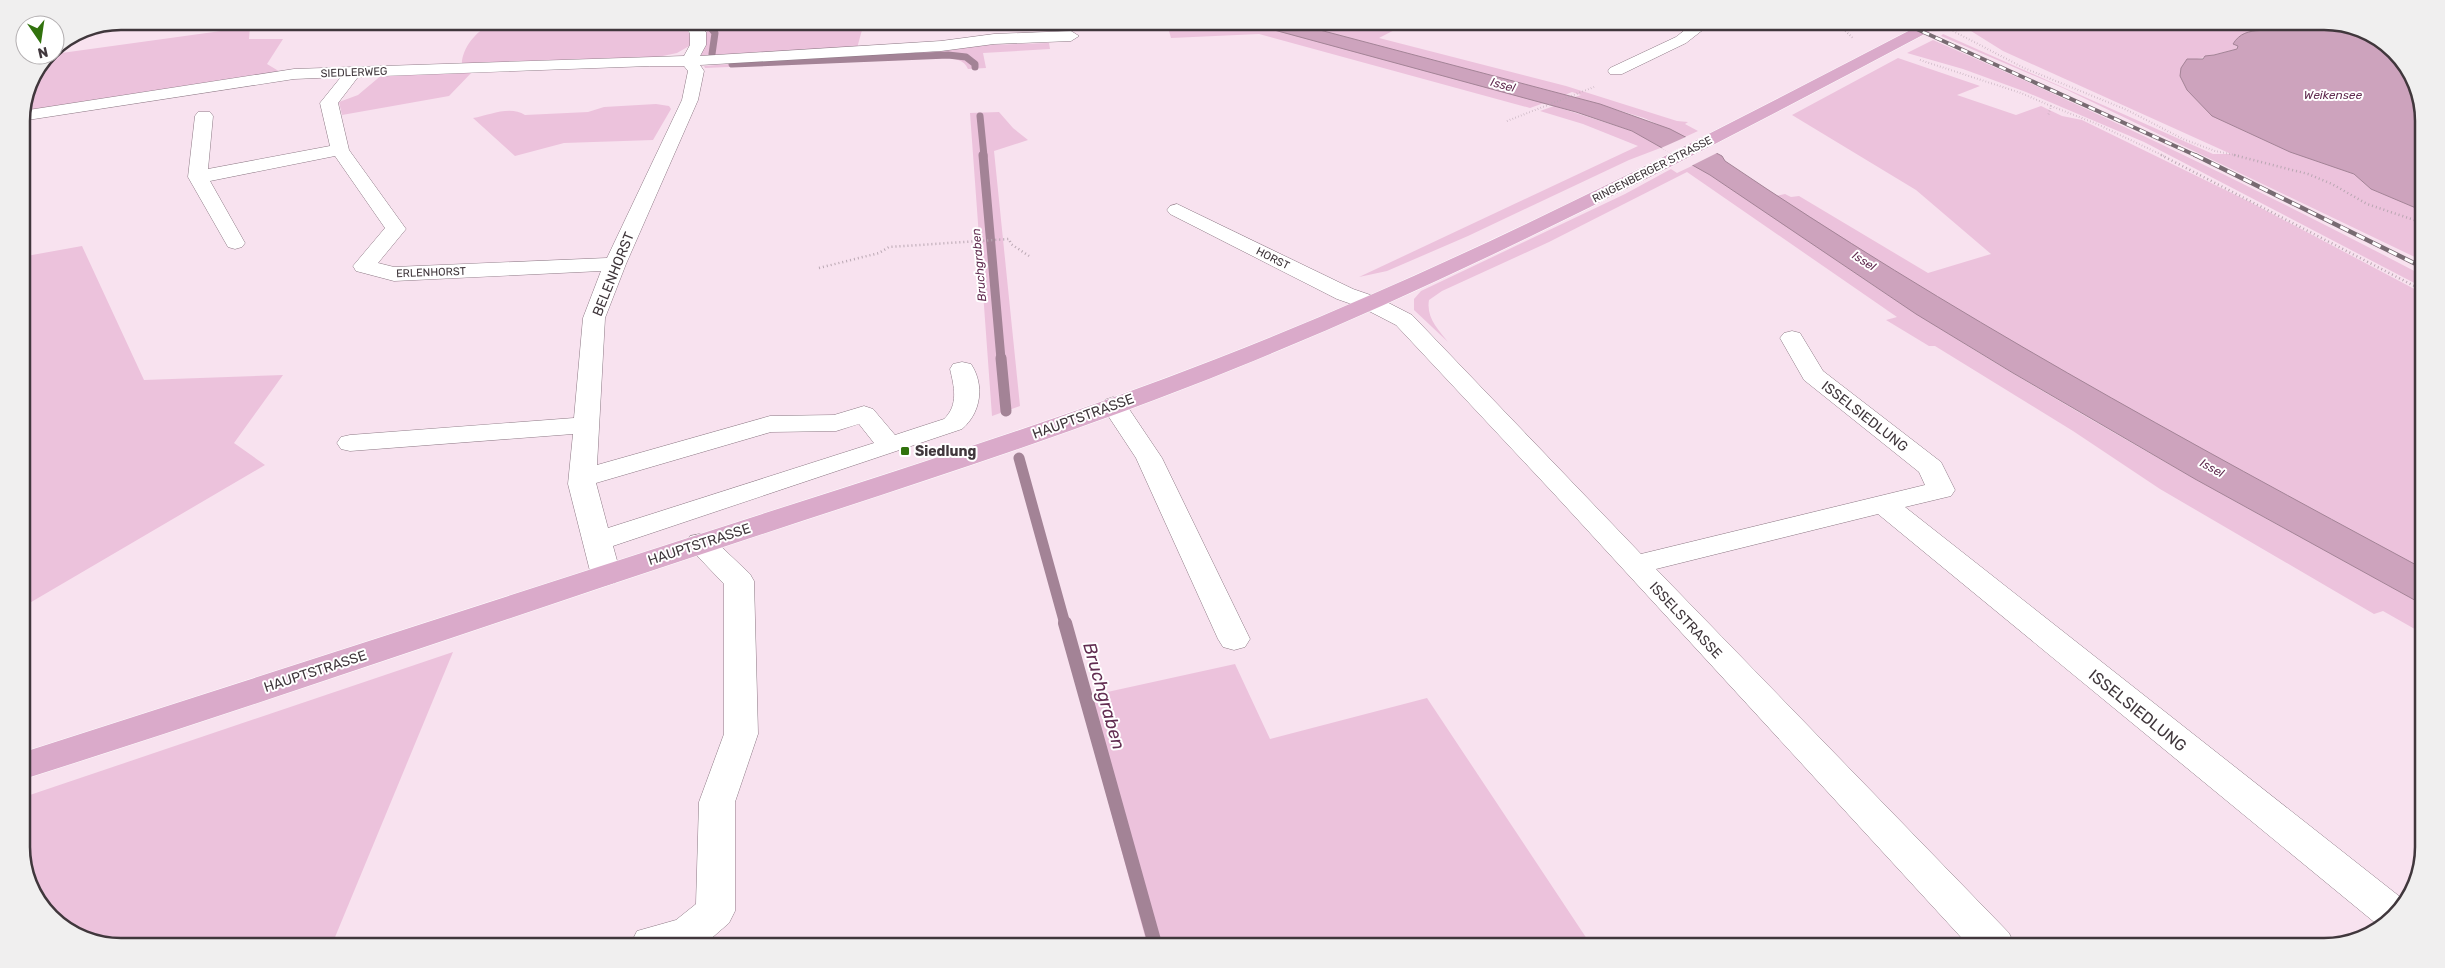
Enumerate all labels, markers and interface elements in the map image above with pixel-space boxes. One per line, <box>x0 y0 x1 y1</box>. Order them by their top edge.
north arrow <box>15 15 65 65</box>
text: N <box>36 43 50 62</box>
street label: SIEDLERWEG <box>320 65 388 80</box>
water label: Issel <box>1489 75 1518 95</box>
water label: Weikensee <box>2304 88 2362 102</box>
street label: RINGENBERGER STRASSE <box>1590 133 1715 205</box>
water label: Bruchgraben <box>969 228 989 302</box>
street label: BELENHORST <box>589 230 638 319</box>
street label: HORST <box>1254 245 1292 273</box>
water label: Issel <box>1850 248 1879 274</box>
street label: ERLENHORST <box>396 265 467 280</box>
street label: ISSELSIEDLUNG <box>1818 377 1911 455</box>
street label: HAUPTSTRASSE <box>1030 390 1136 443</box>
place label: Siedlung <box>915 443 976 460</box>
marker: Siedlung <box>899 445 911 457</box>
water label: Issel <box>2198 456 2227 481</box>
street label: HAUPTSTRASSE <box>646 520 753 569</box>
street label: ISSELSTRASSE <box>1646 578 1725 662</box>
water label: Bruchgraben <box>1078 640 1130 752</box>
street label: HAUPTSTRASSE <box>262 647 369 696</box>
street label: ISSELSIEDLUNG <box>2085 665 2190 756</box>

